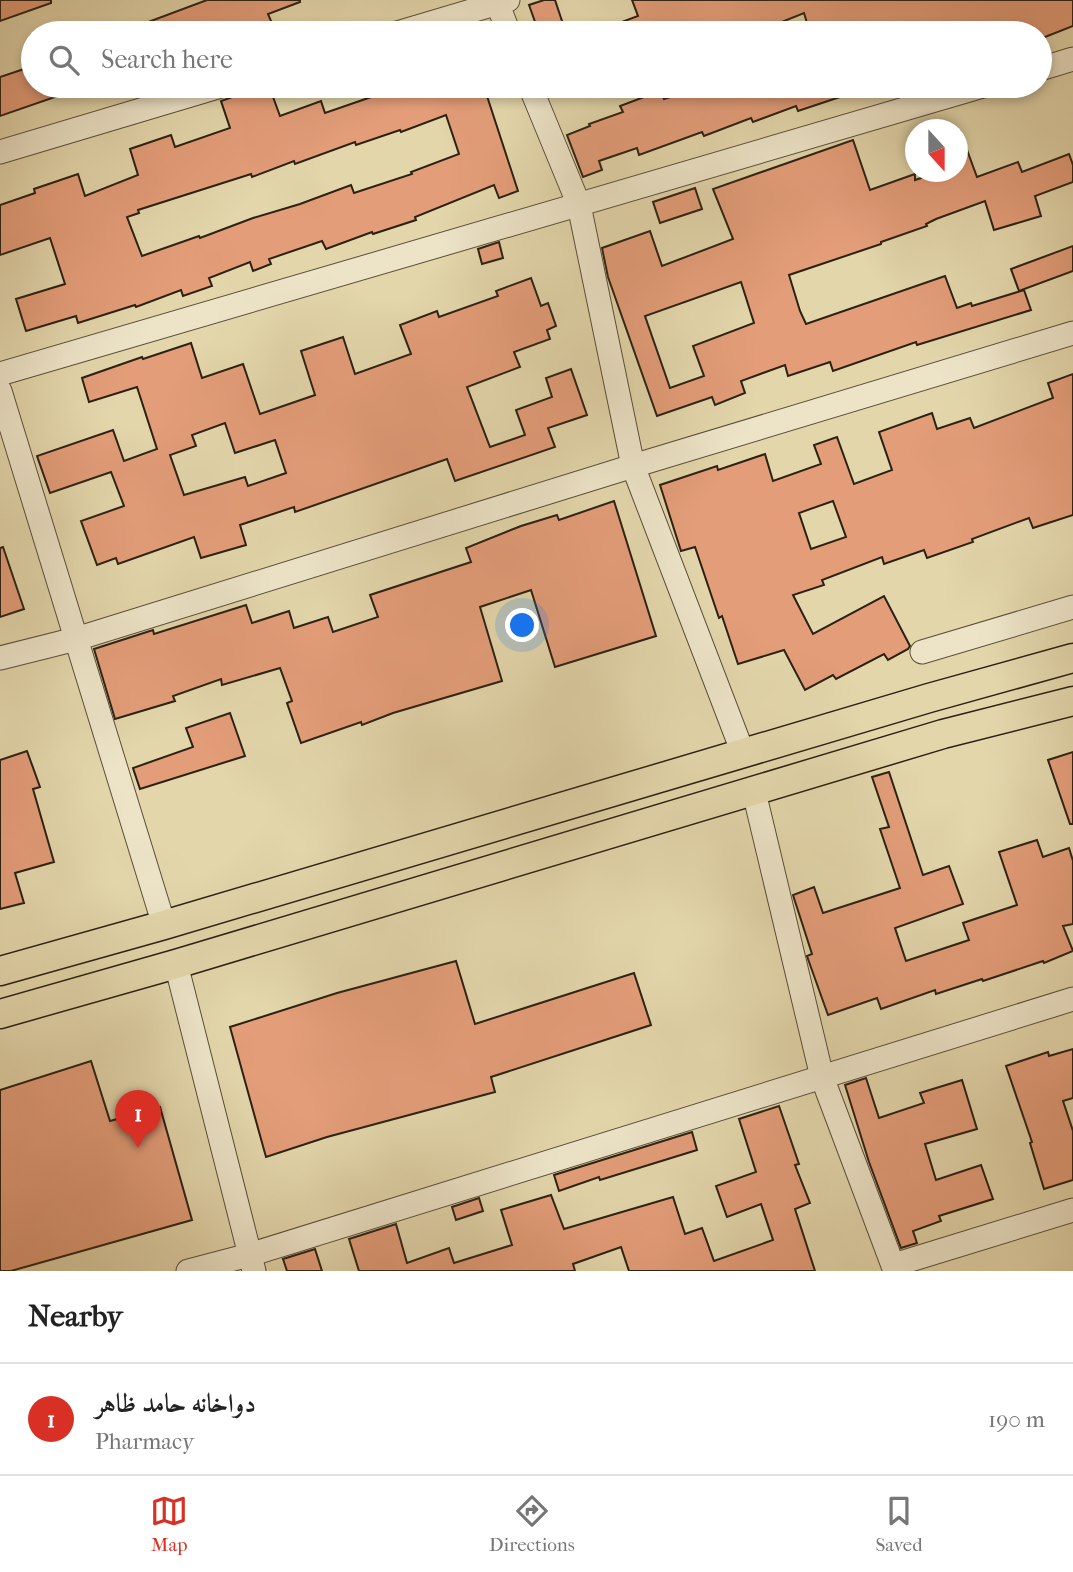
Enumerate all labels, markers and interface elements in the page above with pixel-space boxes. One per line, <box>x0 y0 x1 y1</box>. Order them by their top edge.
search box <box>21 21 1052 98</box>
icon: search <box>45 41 83 79</box>
text: Search here <box>101 44 233 75</box>
north arrow <box>905 119 968 182</box>
your location <box>505 608 539 642</box>
pin: 1 <box>115 1090 161 1148</box>
text: Nearby <box>28 1299 123 1334</box>
text: دواخانه حامد ظاهر <box>95 1388 256 1419</box>
text: 1 <box>47 1406 55 1433</box>
text: 190 m <box>988 1406 1045 1433</box>
text: Pharmacy <box>95 1428 194 1455</box>
tab: Map <box>150 1492 188 1556</box>
tab: Directions <box>489 1492 575 1556</box>
tab: Saved <box>875 1492 923 1556</box>

